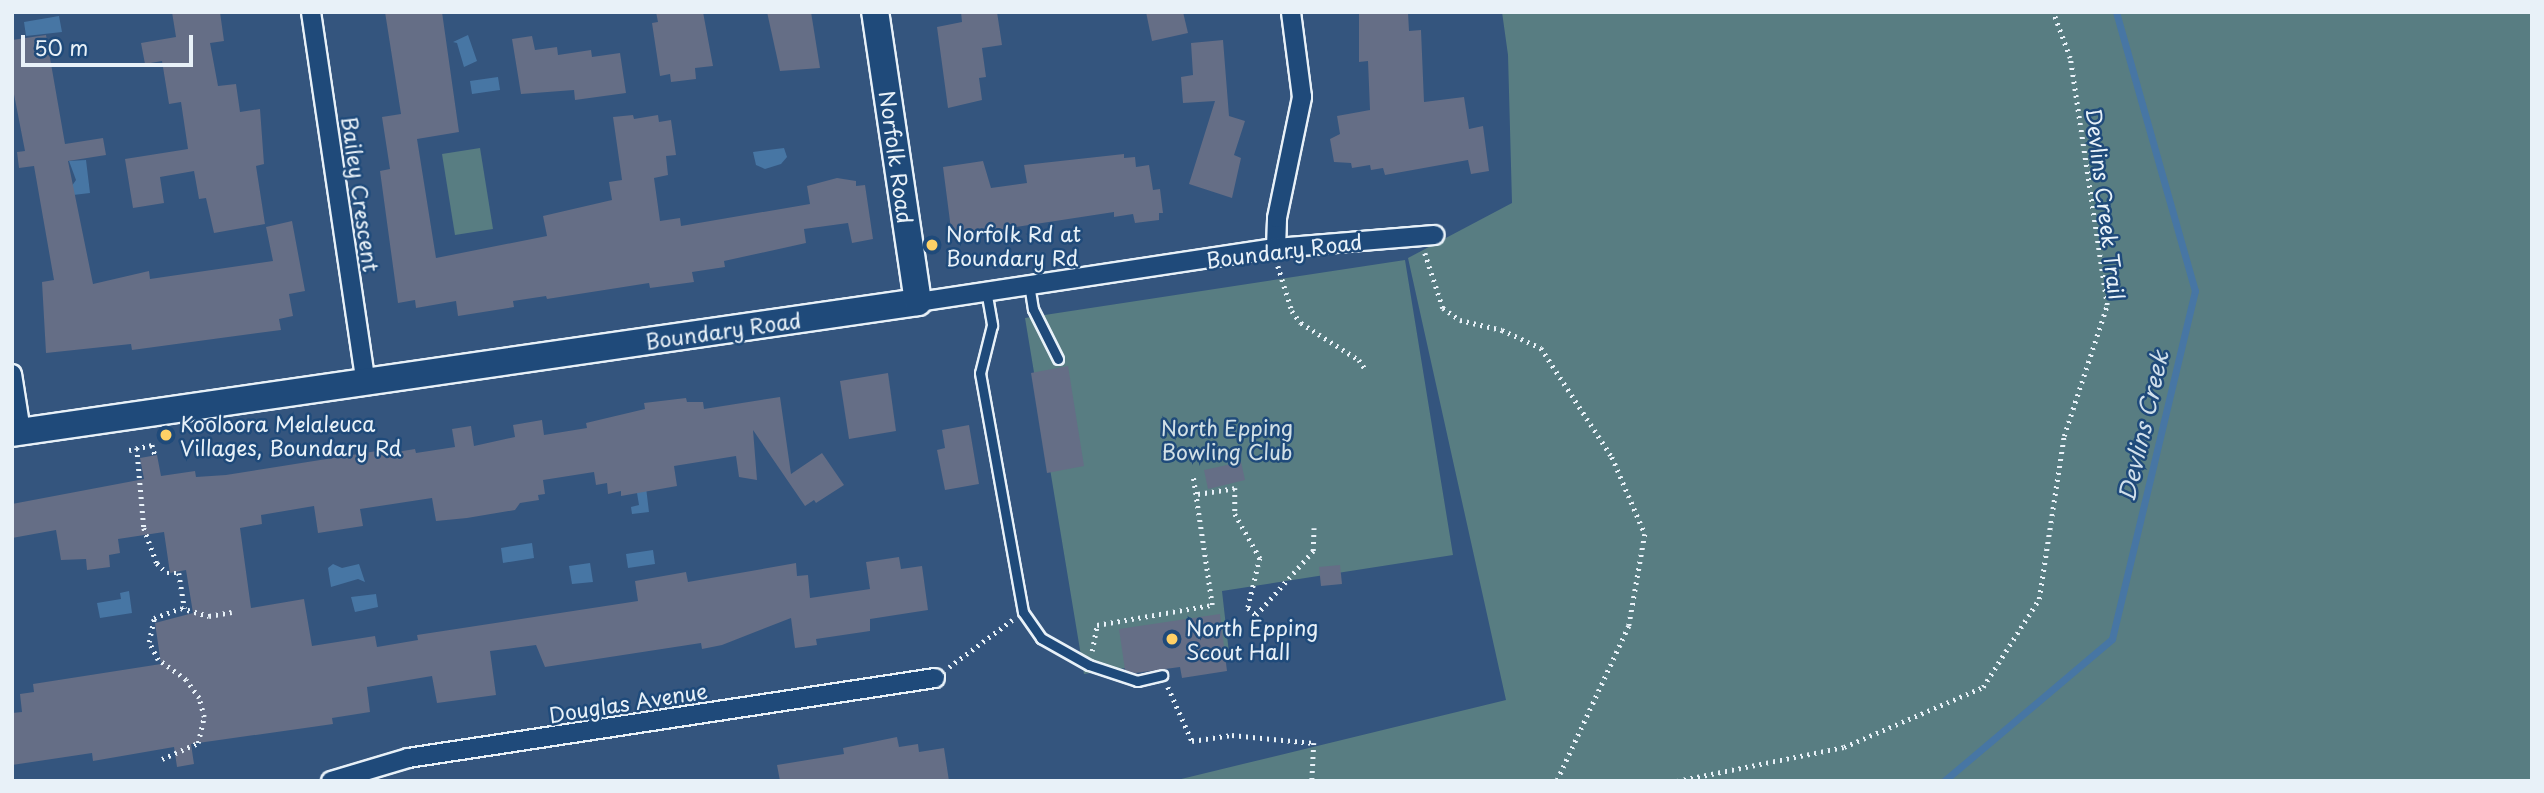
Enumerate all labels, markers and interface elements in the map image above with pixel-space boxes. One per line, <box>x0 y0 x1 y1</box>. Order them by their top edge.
scale bar <box>24 21 196 65</box>
text: 50 m <box>34 31 88 63</box>
street label: Norfolk Road <box>875 89 919 225</box>
street label: Devlins Creek Trail <box>2082 106 2130 302</box>
street label: Bailey Crescent <box>338 114 384 274</box>
place label: Norfolk Rd at Boundary Rd <box>946 220 1083 270</box>
street label: Boundary Road <box>1205 228 1363 272</box>
marker: Norfolk Rd at Boundary Rd <box>924 237 940 253</box>
street label: Boundary Road <box>644 307 802 353</box>
water label: Devlins Creek <box>2112 348 2174 504</box>
place label: Kooloora Melaleuca Villages, Boundary Rd <box>180 410 401 460</box>
park label: North Epping Bowling Club <box>1160 414 1294 464</box>
marker: Kooloora Melaleuca Villages, Boundary Rd <box>158 427 174 443</box>
place label: North Epping Scout Hall <box>1186 614 1320 664</box>
marker: North Epping Scout Hall <box>1164 631 1180 647</box>
street label: Douglas Avenue <box>547 677 709 727</box>

